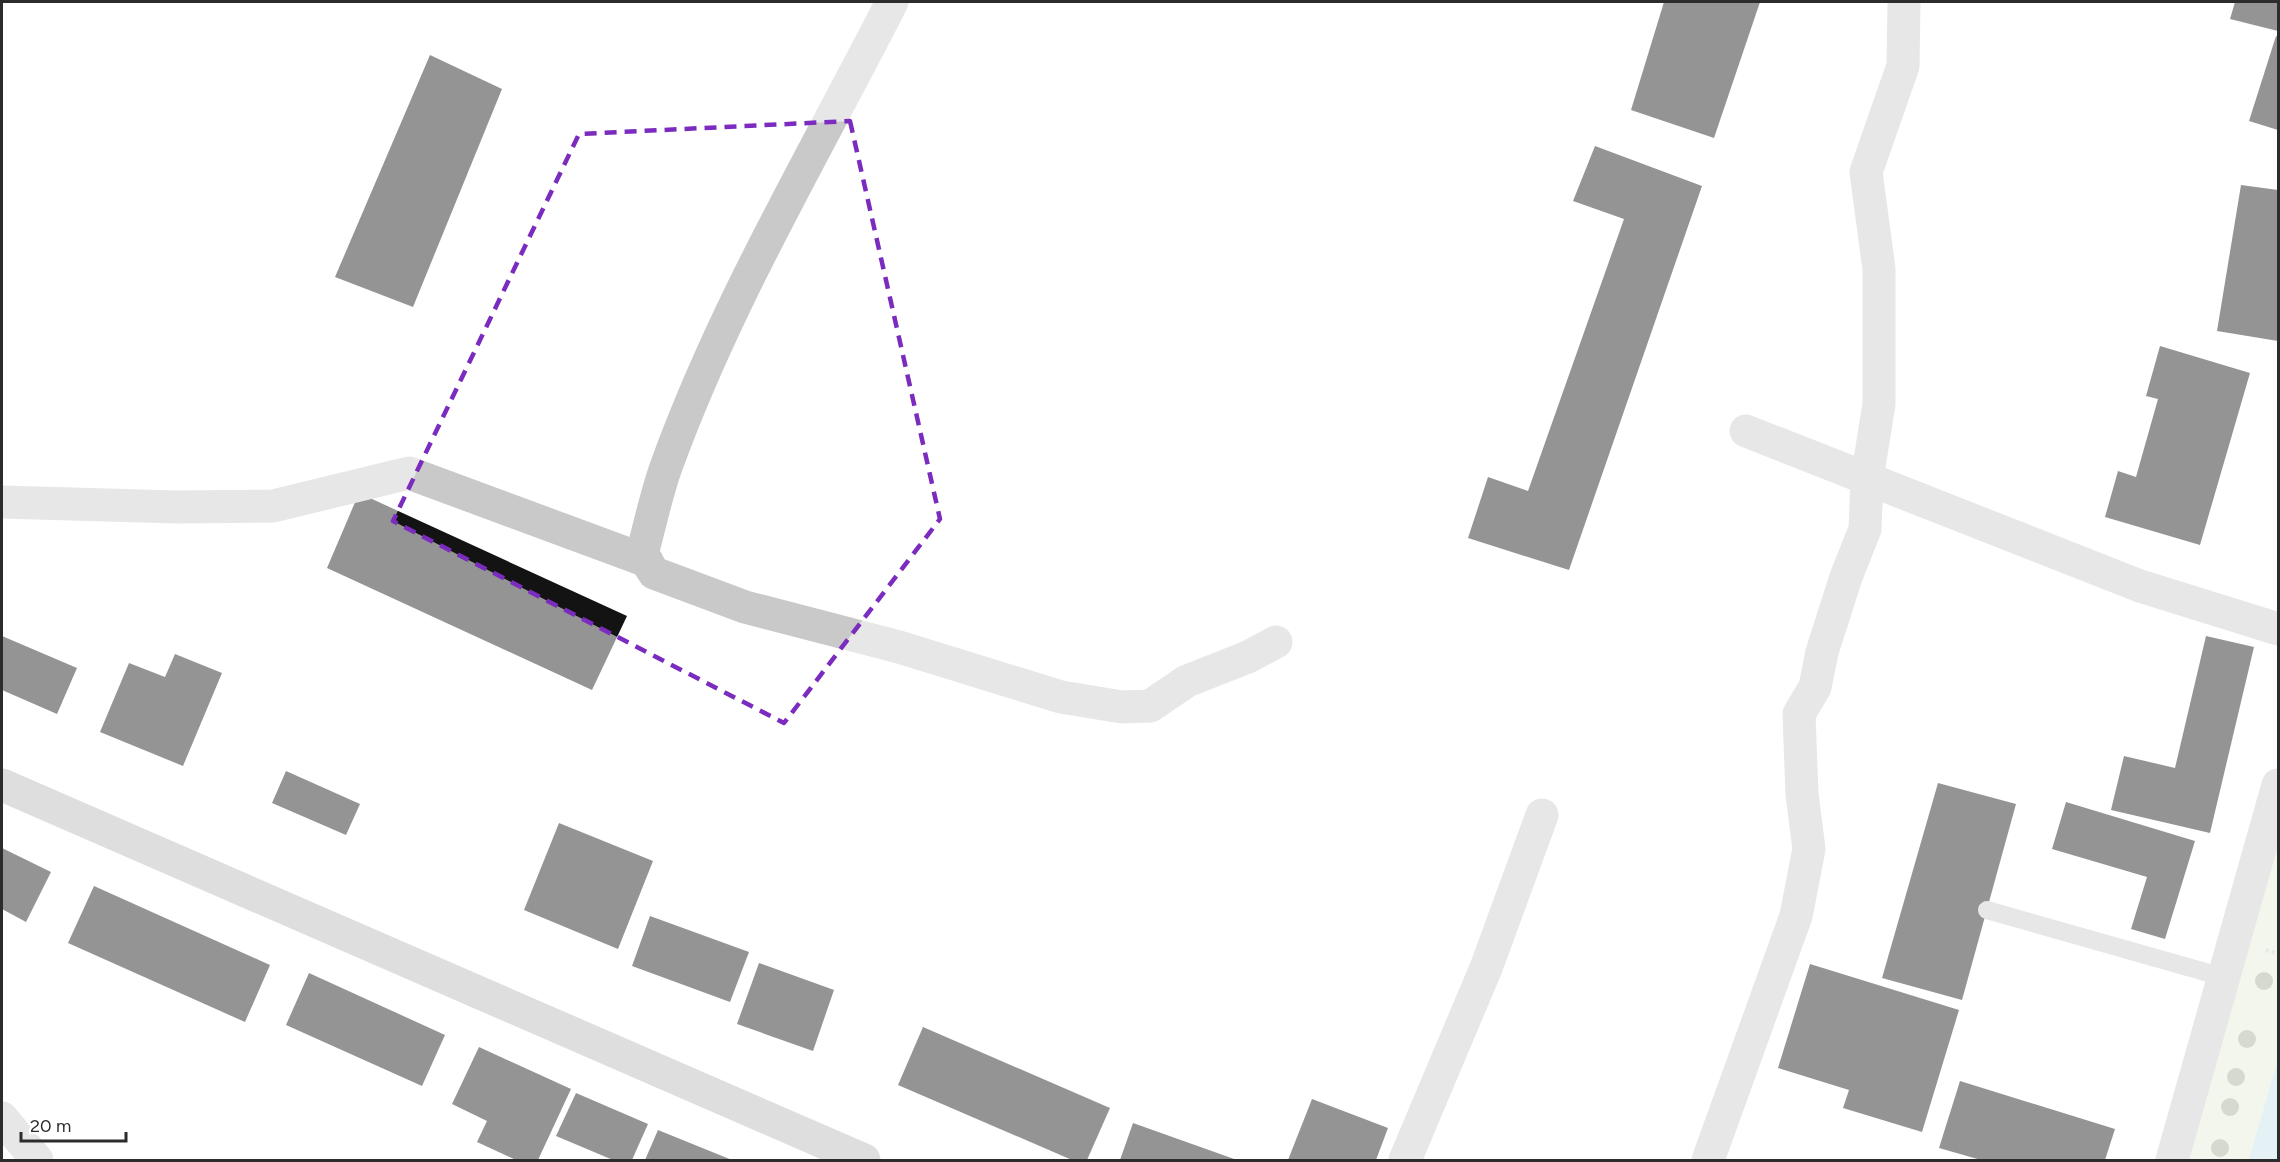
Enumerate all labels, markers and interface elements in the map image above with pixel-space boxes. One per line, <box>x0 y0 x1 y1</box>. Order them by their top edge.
scale bar <box>21 1105 126 1143</box>
text: 20 m <box>30 1115 71 1137</box>

